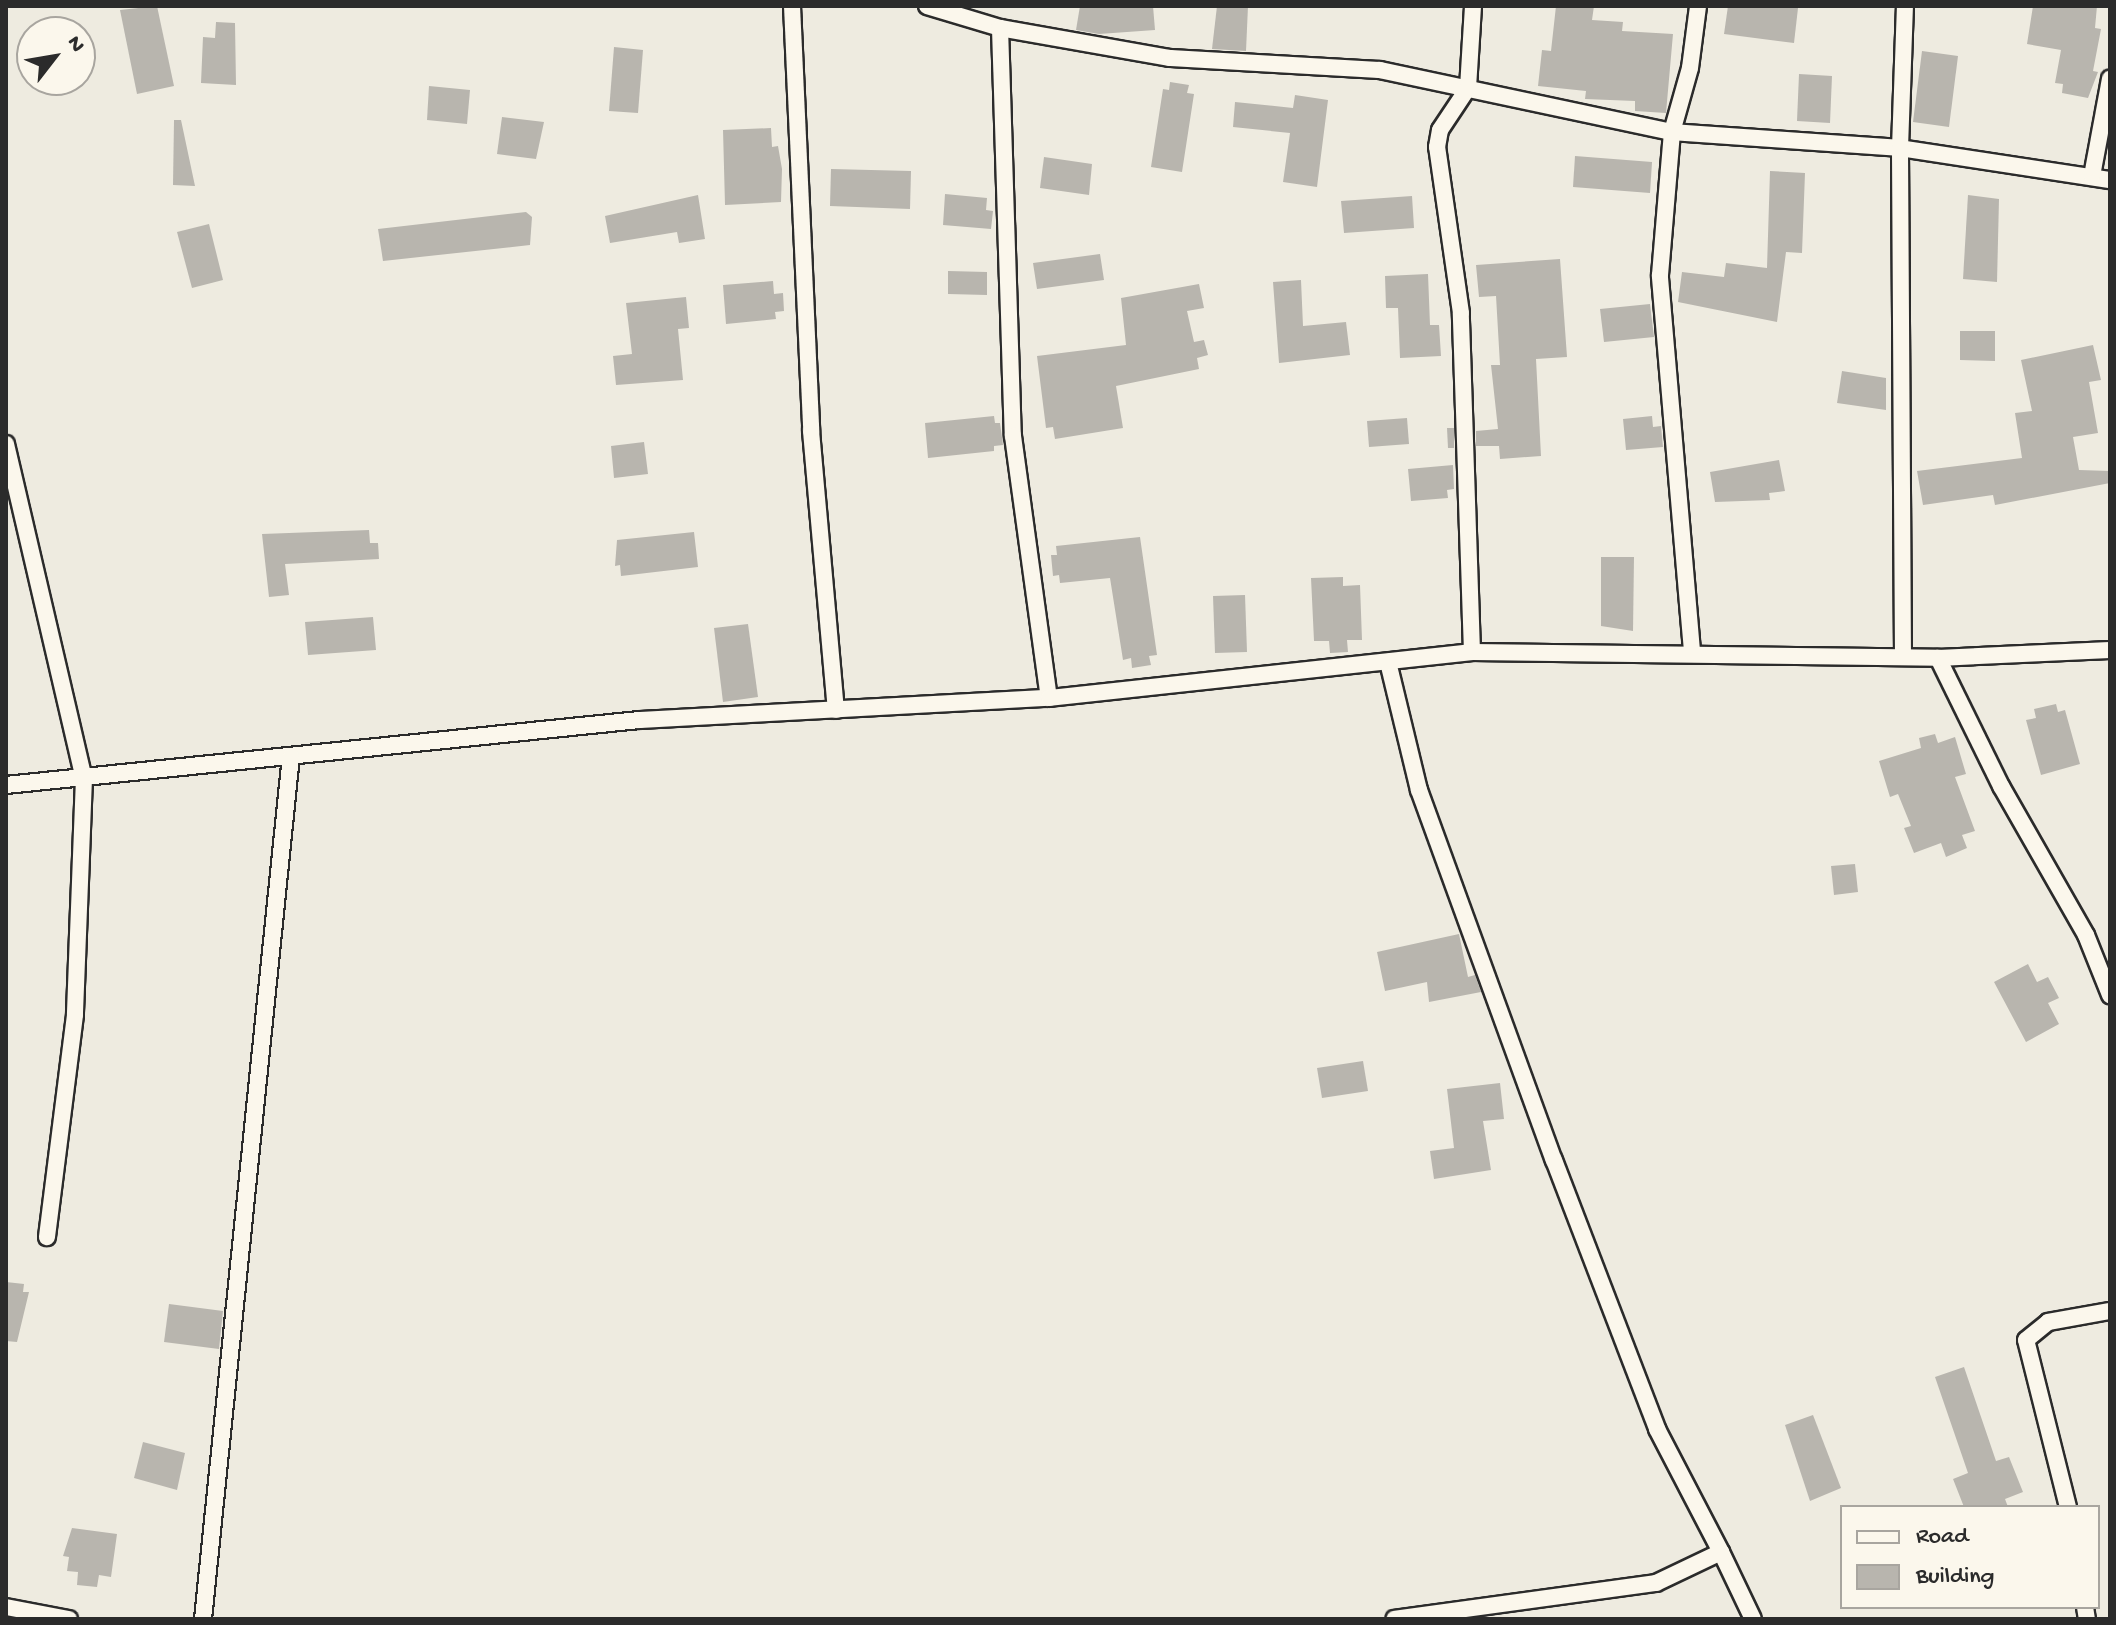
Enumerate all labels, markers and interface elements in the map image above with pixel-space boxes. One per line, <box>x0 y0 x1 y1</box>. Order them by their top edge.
north arrow <box>16 16 96 96</box>
text: N <box>60 32 90 58</box>
legend <box>1840 1505 2100 1609</box>
text: Road <box>1916 1523 1968 1552</box>
text: Building <box>1916 1563 1994 1592</box>

